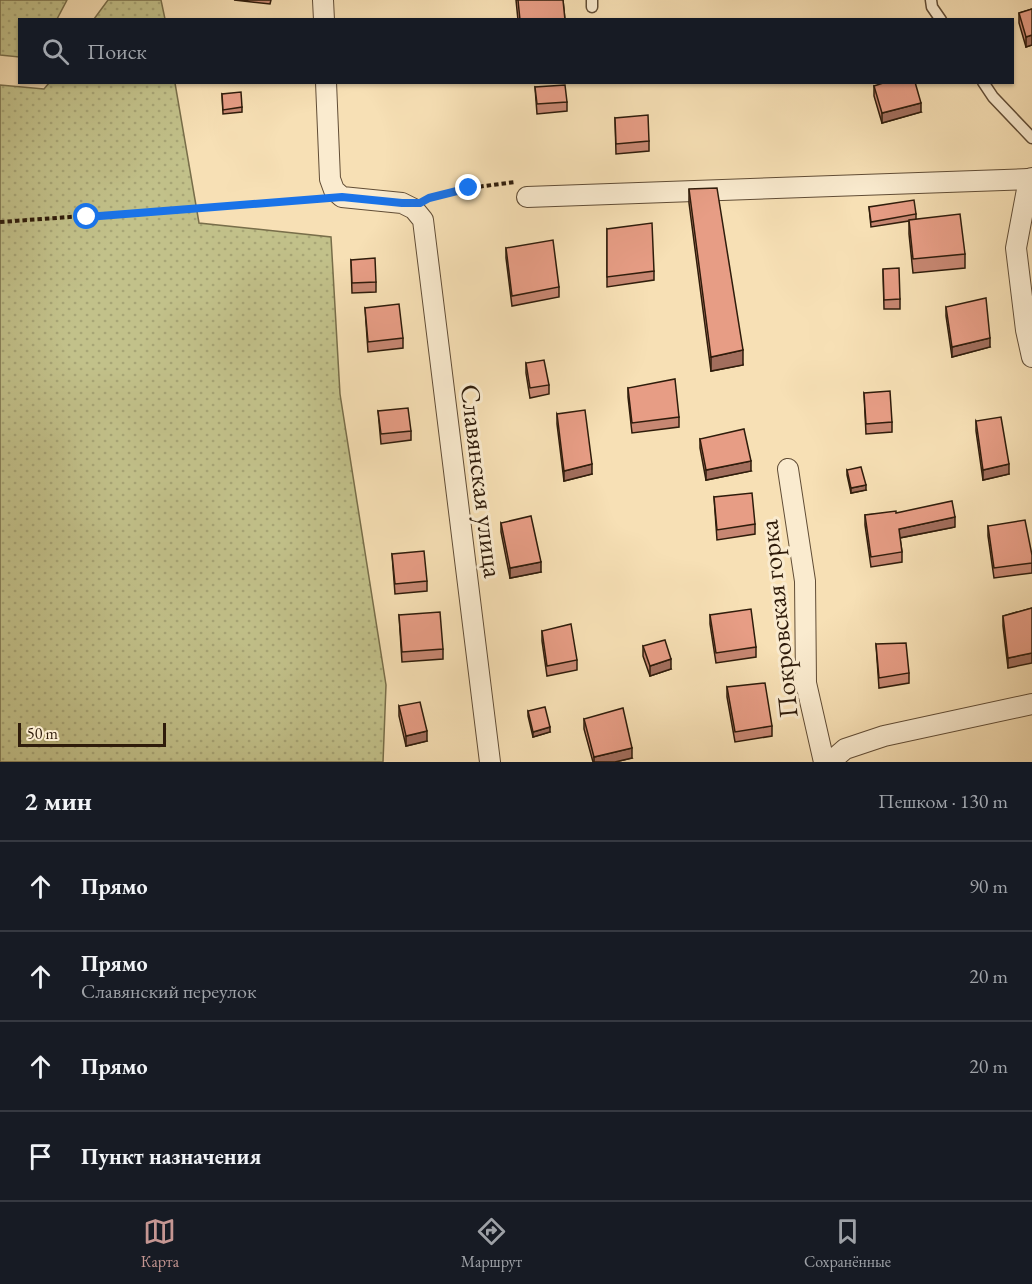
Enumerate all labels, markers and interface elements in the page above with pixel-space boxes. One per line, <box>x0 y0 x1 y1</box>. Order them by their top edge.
search box <box>18 18 1014 84</box>
icon: search <box>39 35 72 68</box>
text: Поиск <box>87 37 147 66</box>
route end <box>455 174 481 200</box>
route start <box>73 203 99 229</box>
street label: Славянская улица <box>453 382 511 580</box>
street label: Покровская горка <box>750 518 806 720</box>
scale bar <box>18 720 166 748</box>
text: 50 m <box>27 723 58 744</box>
text: 2 мин <box>24 784 92 818</box>
text: Пешком · 130 m <box>878 788 1008 814</box>
icon: ahead <box>24 870 57 903</box>
text: Прямо <box>81 872 148 901</box>
text: 90 m <box>969 873 1008 899</box>
text: Прямо <box>81 949 148 978</box>
icon: ahead <box>24 960 57 993</box>
text: 20 m <box>969 963 1008 989</box>
text: Славянский переулок <box>81 978 256 1004</box>
icon: ahead <box>24 1050 57 1083</box>
text: Прямо <box>81 1052 148 1081</box>
text: 20 m <box>969 1053 1008 1079</box>
icon: arrive <box>24 1140 57 1173</box>
text: Пункт назначения <box>81 1142 261 1171</box>
tab: Карта <box>141 1215 179 1272</box>
tab: Маршрут <box>461 1215 522 1272</box>
tab: Сохранённые <box>804 1215 891 1272</box>

